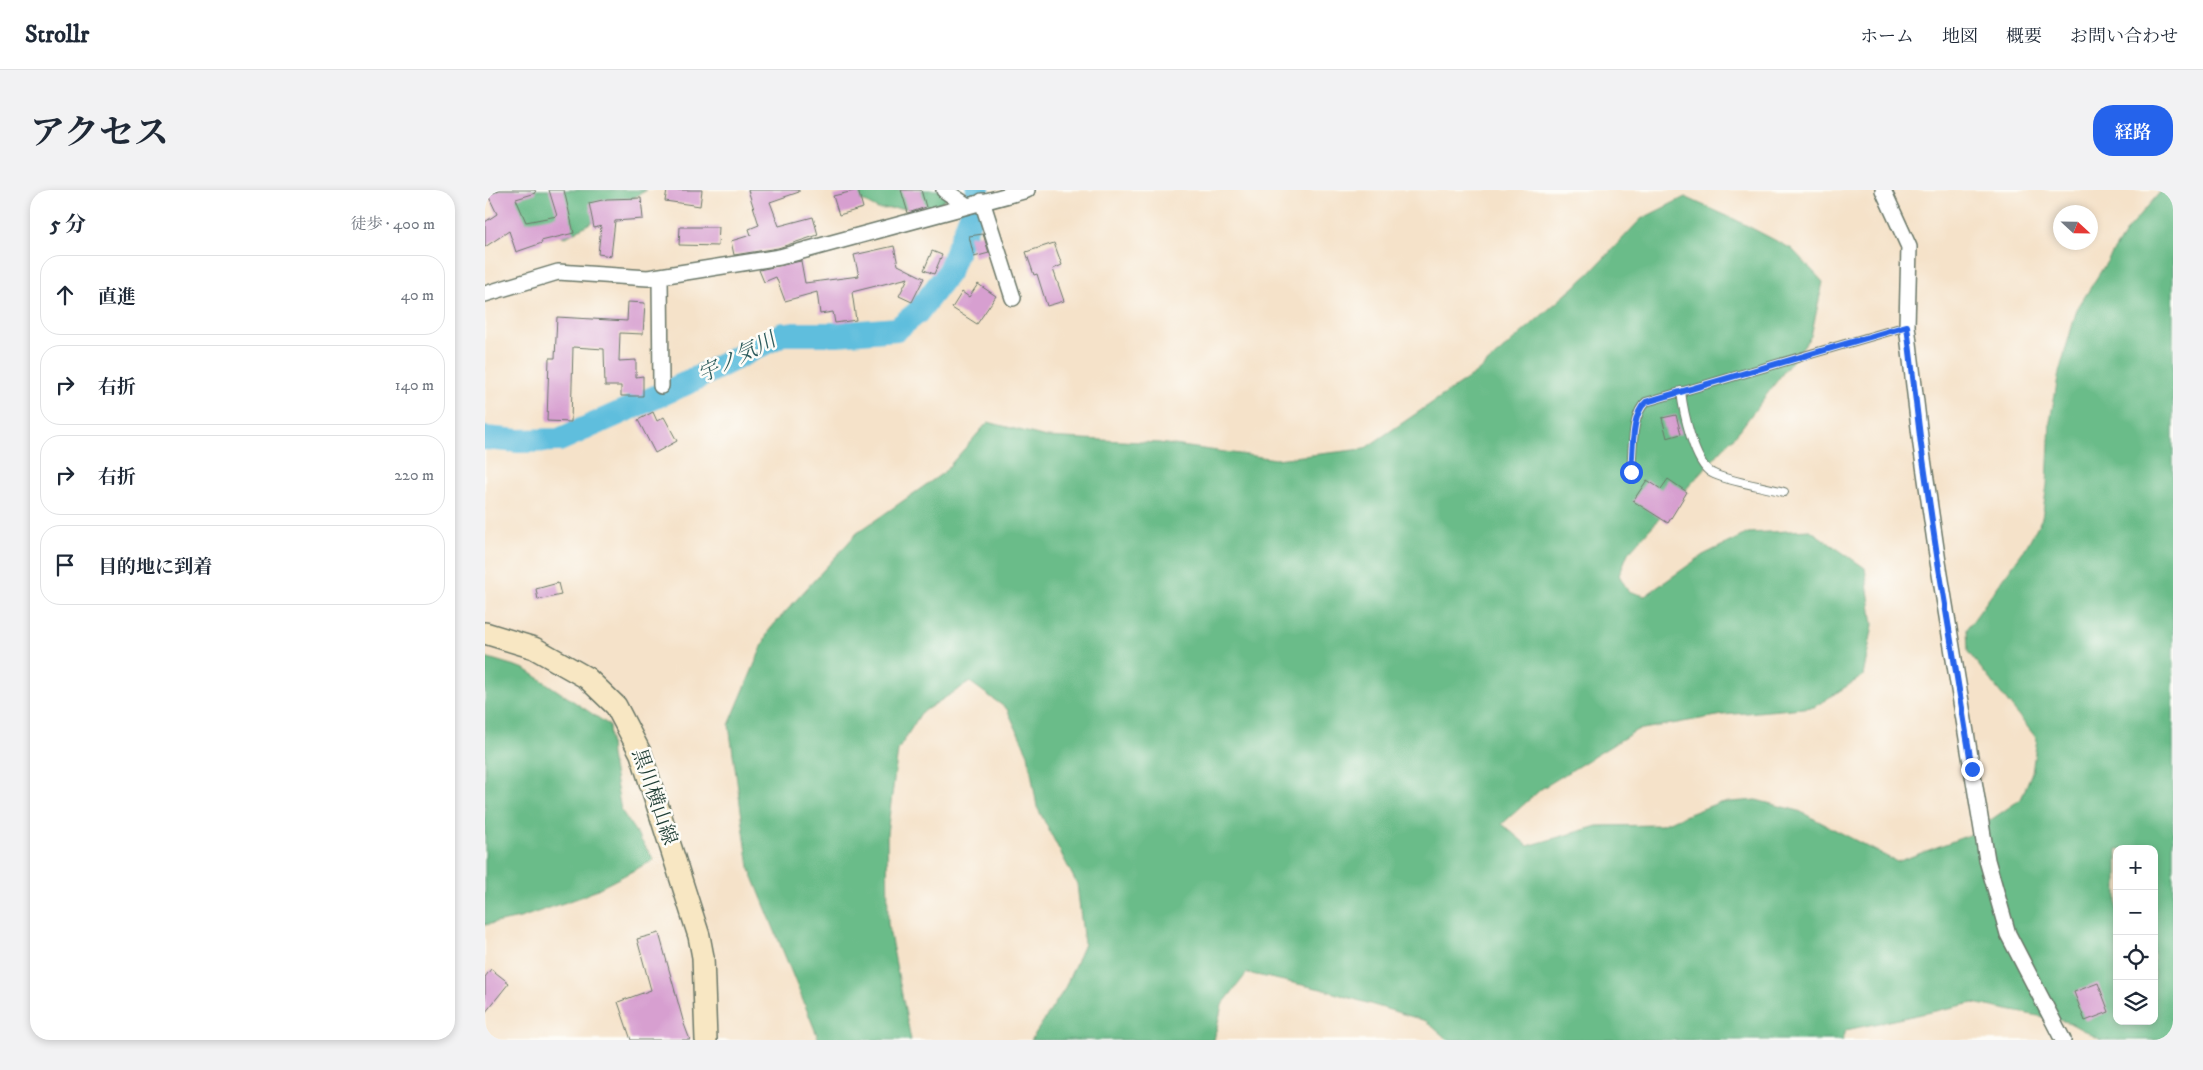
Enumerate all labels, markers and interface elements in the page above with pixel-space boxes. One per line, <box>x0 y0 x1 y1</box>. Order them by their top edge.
text: Strollr <box>25 20 89 50</box>
text: ホーム <box>1860 26 1914 48</box>
text: 地図 <box>1942 26 1978 48</box>
text: 概要 <box>2006 26 2042 48</box>
text: お問い合わせ <box>2070 26 2178 48</box>
button: 経路 <box>2093 105 2173 156</box>
text: アクセス <box>30 112 169 156</box>
north arrow <box>2053 205 2098 250</box>
text: 5 分 <box>50 212 86 238</box>
text: 徒歩 · 400 m <box>350 214 435 234</box>
icon: ahead <box>51 281 79 309</box>
text: 40 m <box>401 285 434 305</box>
text: 直進 <box>98 286 136 309</box>
water label: 宇ノ気川 <box>694 326 782 389</box>
icon: right <box>51 371 79 399</box>
text: 140 m <box>395 375 434 395</box>
text: 右折 <box>98 376 136 399</box>
icon: right <box>51 461 79 489</box>
route start <box>1620 461 1643 484</box>
text: 220 m <box>394 465 434 485</box>
text: 右折 <box>98 466 136 489</box>
icon: arrive <box>51 551 79 579</box>
text: 目的地に到着 <box>98 556 212 579</box>
street label: 黒川横山線 <box>626 746 682 848</box>
route end <box>1961 758 1984 781</box>
map controls <box>2113 845 2158 1025</box>
button: + <box>2113 845 2158 890</box>
button: − <box>2113 890 2158 935</box>
button: locate <box>2113 935 2158 980</box>
button: layers <box>2113 980 2158 1025</box>

